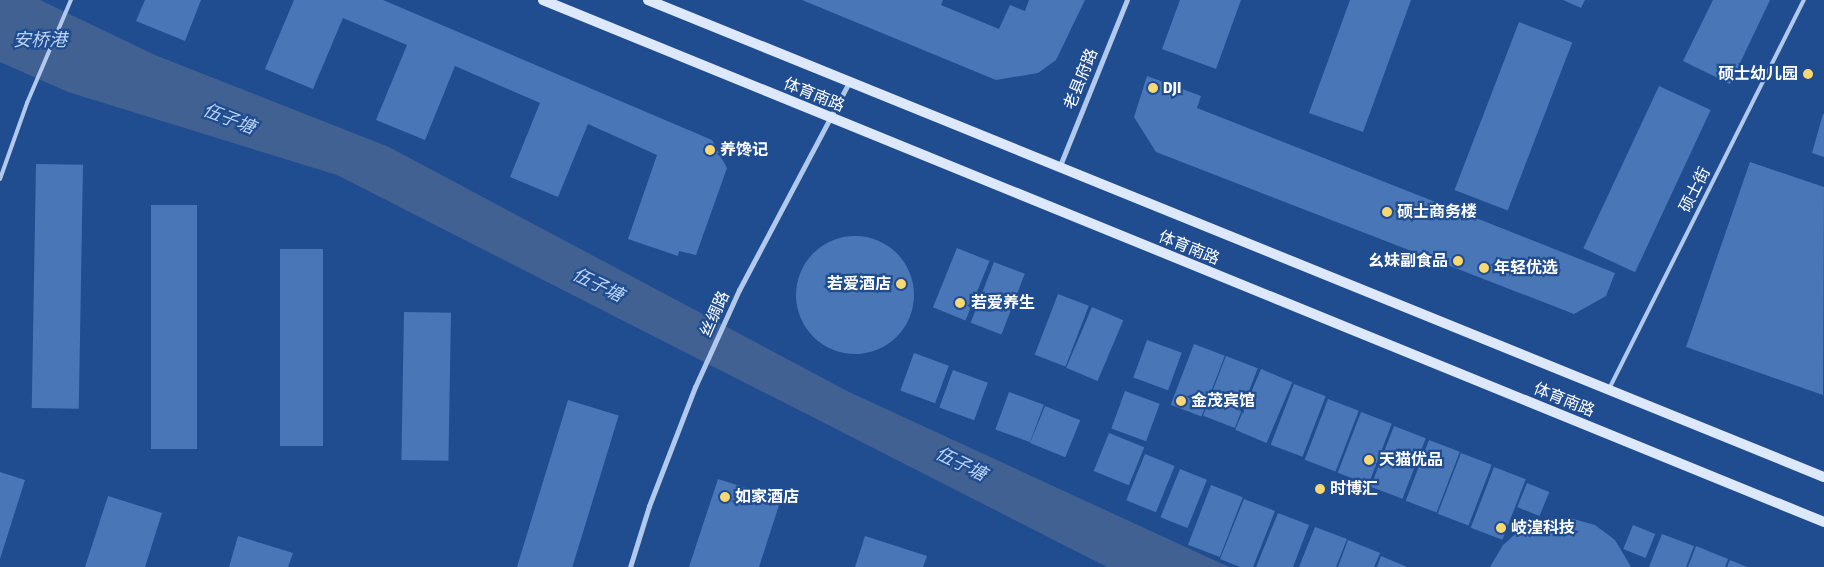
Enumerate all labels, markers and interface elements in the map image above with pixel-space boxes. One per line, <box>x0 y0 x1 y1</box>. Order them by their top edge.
water label: 安桥港 <box>13 29 67 51</box>
street label: 老县府路 <box>1060 46 1102 112</box>
place label: 硕士幼儿园 <box>1718 64 1798 84</box>
marker: 硕士幼儿园 <box>1802 68 1814 80</box>
street label: 体育南路 <box>781 74 847 116</box>
place label: DJI <box>1163 78 1181 98</box>
marker: DJI <box>1147 82 1159 94</box>
water label: 伍子塘 <box>200 99 258 139</box>
place label: 养馋记 <box>720 140 768 160</box>
marker: 养馋记 <box>704 144 716 156</box>
street label: 硕士街 <box>1676 164 1714 216</box>
place label: 硕士商务楼 <box>1397 202 1477 222</box>
marker: 硕士商务楼 <box>1381 206 1393 218</box>
street label: 体育南路 <box>1156 227 1222 269</box>
place label: 幺妹副食品 <box>1368 251 1448 271</box>
marker: 幺妹副食品 <box>1452 255 1464 267</box>
place label: 年轻优选 <box>1494 258 1558 278</box>
marker: 年轻优选 <box>1478 262 1490 274</box>
water label: 伍子塘 <box>569 263 627 307</box>
place label: 若爱酒店 <box>827 274 891 294</box>
marker: 若爱酒店 <box>895 278 907 290</box>
street label: 丝绸路 <box>696 288 734 340</box>
place label: 若爱养生 <box>971 293 1035 313</box>
marker: 若爱养生 <box>953 296 967 310</box>
street label: 体育南路 <box>1531 379 1597 421</box>
place label: 金茂宾馆 <box>1191 391 1255 411</box>
marker: 金茂宾馆 <box>1175 395 1187 407</box>
water label: 伍子塘 <box>932 442 990 486</box>
place label: 天猫优品 <box>1379 450 1443 470</box>
marker: 天猫优品 <box>1363 454 1375 466</box>
place label: 时博汇 <box>1330 479 1378 499</box>
marker: 时博汇 <box>1314 483 1326 495</box>
place label: 如家酒店 <box>735 487 799 507</box>
marker: 如家酒店 <box>719 491 731 503</box>
place label: 岐湟科技 <box>1511 518 1575 538</box>
marker: 岐湟科技 <box>1495 522 1507 534</box>

